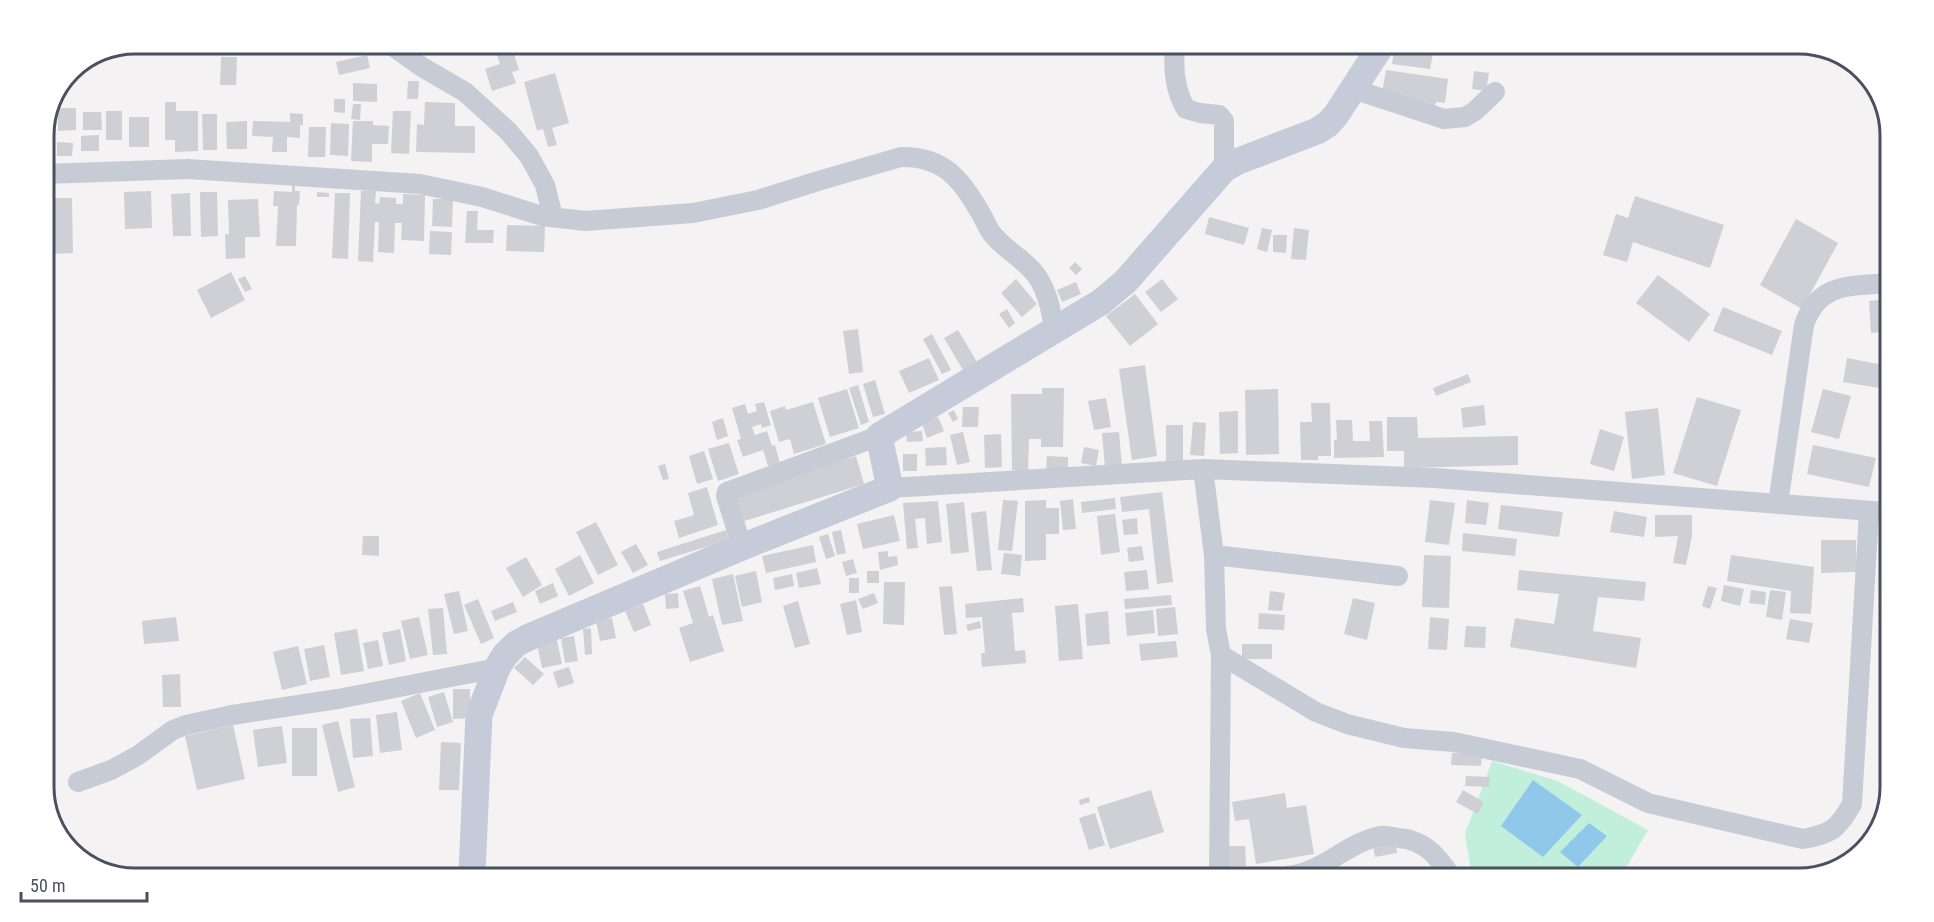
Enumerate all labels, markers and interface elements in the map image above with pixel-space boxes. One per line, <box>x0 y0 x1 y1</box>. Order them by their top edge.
scale bar <box>21 865 147 903</box>
text: 50 m <box>30 875 65 896</box>

